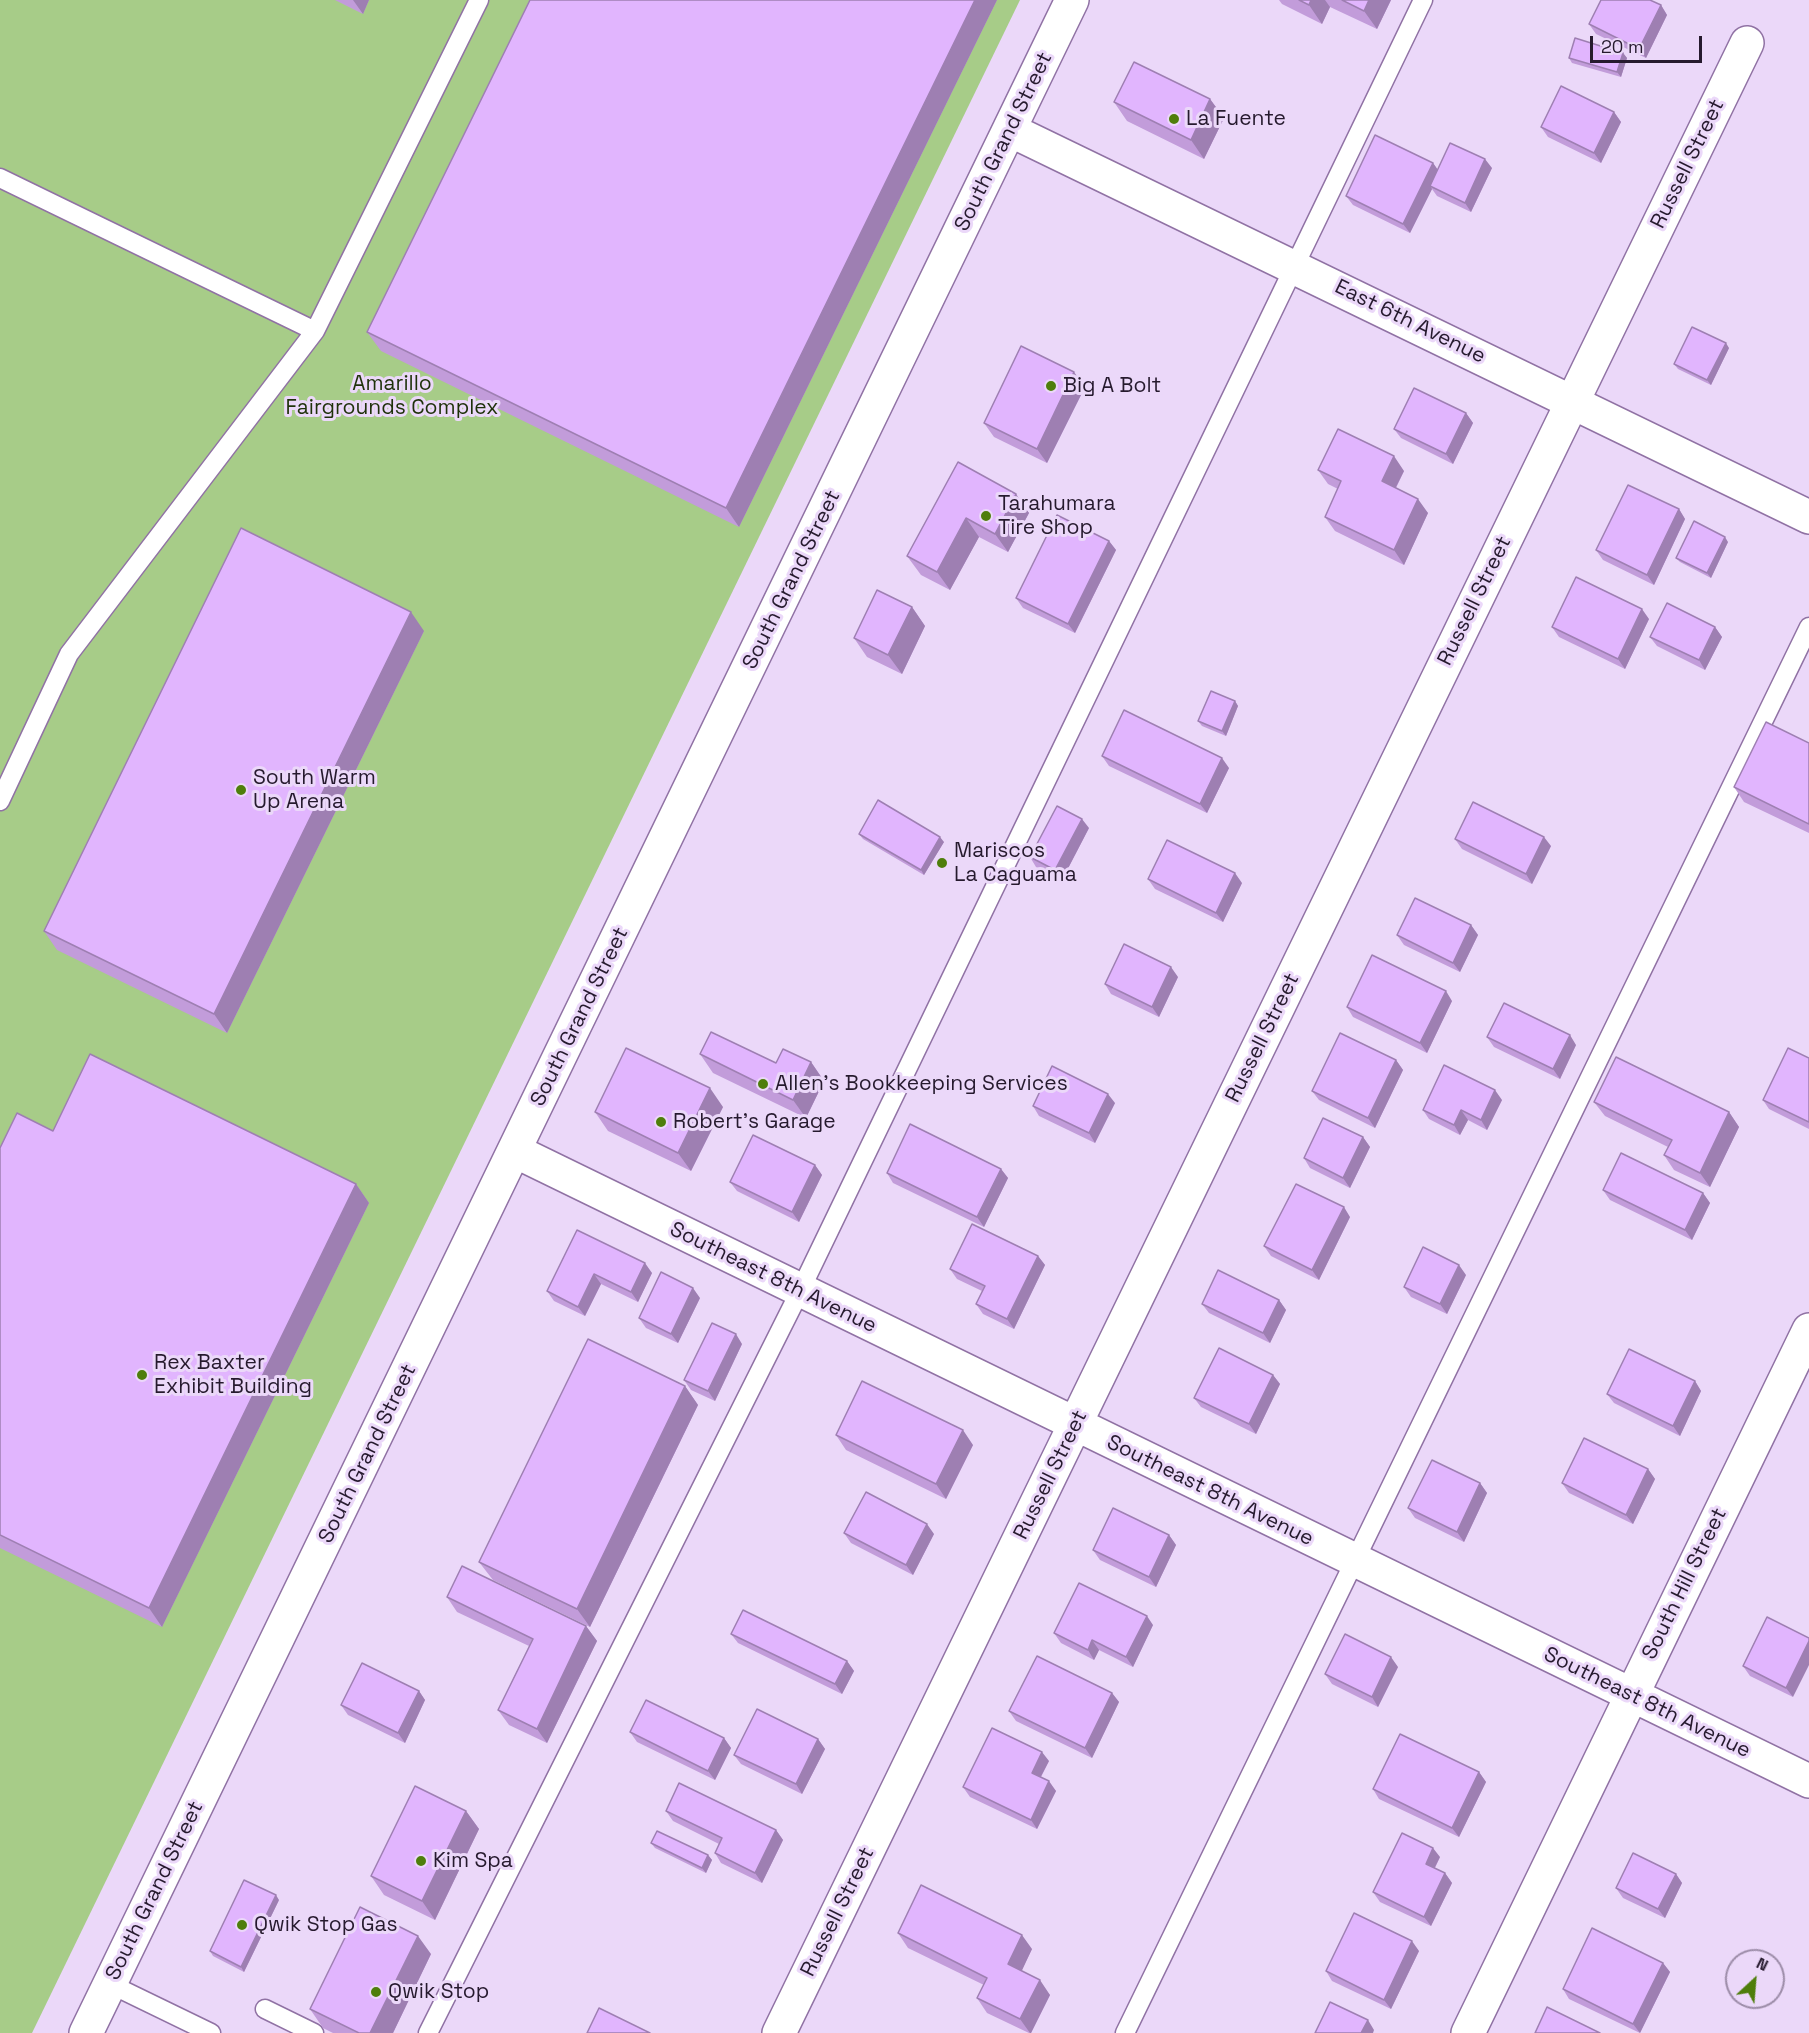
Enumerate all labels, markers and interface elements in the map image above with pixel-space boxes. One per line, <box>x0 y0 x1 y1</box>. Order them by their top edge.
scale bar <box>1593 24 1706 62</box>
text: 20 m <box>1601 35 1644 58</box>
street label: South Grand Street <box>950 48 1058 236</box>
street label: Russell Street <box>1646 95 1730 233</box>
place label: La Fuente <box>1186 106 1286 132</box>
marker: La Fuente <box>1167 112 1181 126</box>
street label: East 6th Avenue <box>1330 275 1490 369</box>
park label: Amarillo Fairgrounds Complex <box>285 371 499 421</box>
place label: Big A Bolt <box>1063 373 1161 399</box>
marker: Big A Bolt <box>1044 379 1058 393</box>
street label: South Grand Street <box>738 486 846 674</box>
place label: Tarahumara Tire Shop <box>998 491 1116 541</box>
marker: Tarahumara Tire Shop <box>979 509 993 523</box>
street label: Russell Street <box>1433 532 1517 670</box>
place label: South Warm Up Arena <box>253 765 376 815</box>
marker: South Warm Up Arena <box>234 783 248 797</box>
place label: Mariscos La Caguama <box>954 838 1077 888</box>
marker: Mariscos La Caguama <box>935 856 949 870</box>
street label: South Grand Street <box>526 923 634 1111</box>
street label: Russell Street <box>1221 969 1305 1107</box>
place label: Allen's Bookkeeping Services <box>775 1071 1068 1097</box>
marker: Allen's Bookkeeping Services <box>756 1077 770 1091</box>
place label: Robert's Garage <box>673 1109 836 1135</box>
marker: Robert's Garage <box>654 1115 668 1129</box>
street label: Southeast 8th Avenue <box>666 1217 880 1339</box>
place label: Rex Baxter Exhibit Building <box>154 1350 312 1400</box>
street label: South Grand Street <box>314 1360 422 1548</box>
marker: Rex Baxter Exhibit Building <box>135 1368 149 1382</box>
street label: Russell Street <box>1009 1406 1093 1544</box>
street label: Southeast 8th Avenue <box>1103 1430 1317 1552</box>
street label: South Hill Street <box>1637 1504 1733 1664</box>
street label: Southeast 8th Avenue <box>1540 1642 1754 1764</box>
street label: South Grand Street <box>101 1797 209 1985</box>
street label: Russell Street <box>796 1843 880 1981</box>
place label: Kim Spa <box>433 1848 513 1874</box>
marker: Kim Spa <box>414 1854 428 1868</box>
place label: Qwik Stop Gas <box>254 1912 398 1938</box>
marker: Qwik Stop Gas <box>235 1918 249 1932</box>
north arrow <box>1725 1949 1785 2009</box>
text: N <box>1753 1952 1772 1976</box>
place label: Qwik Stop <box>388 1979 489 2005</box>
marker: Qwik Stop <box>369 1985 383 1999</box>

